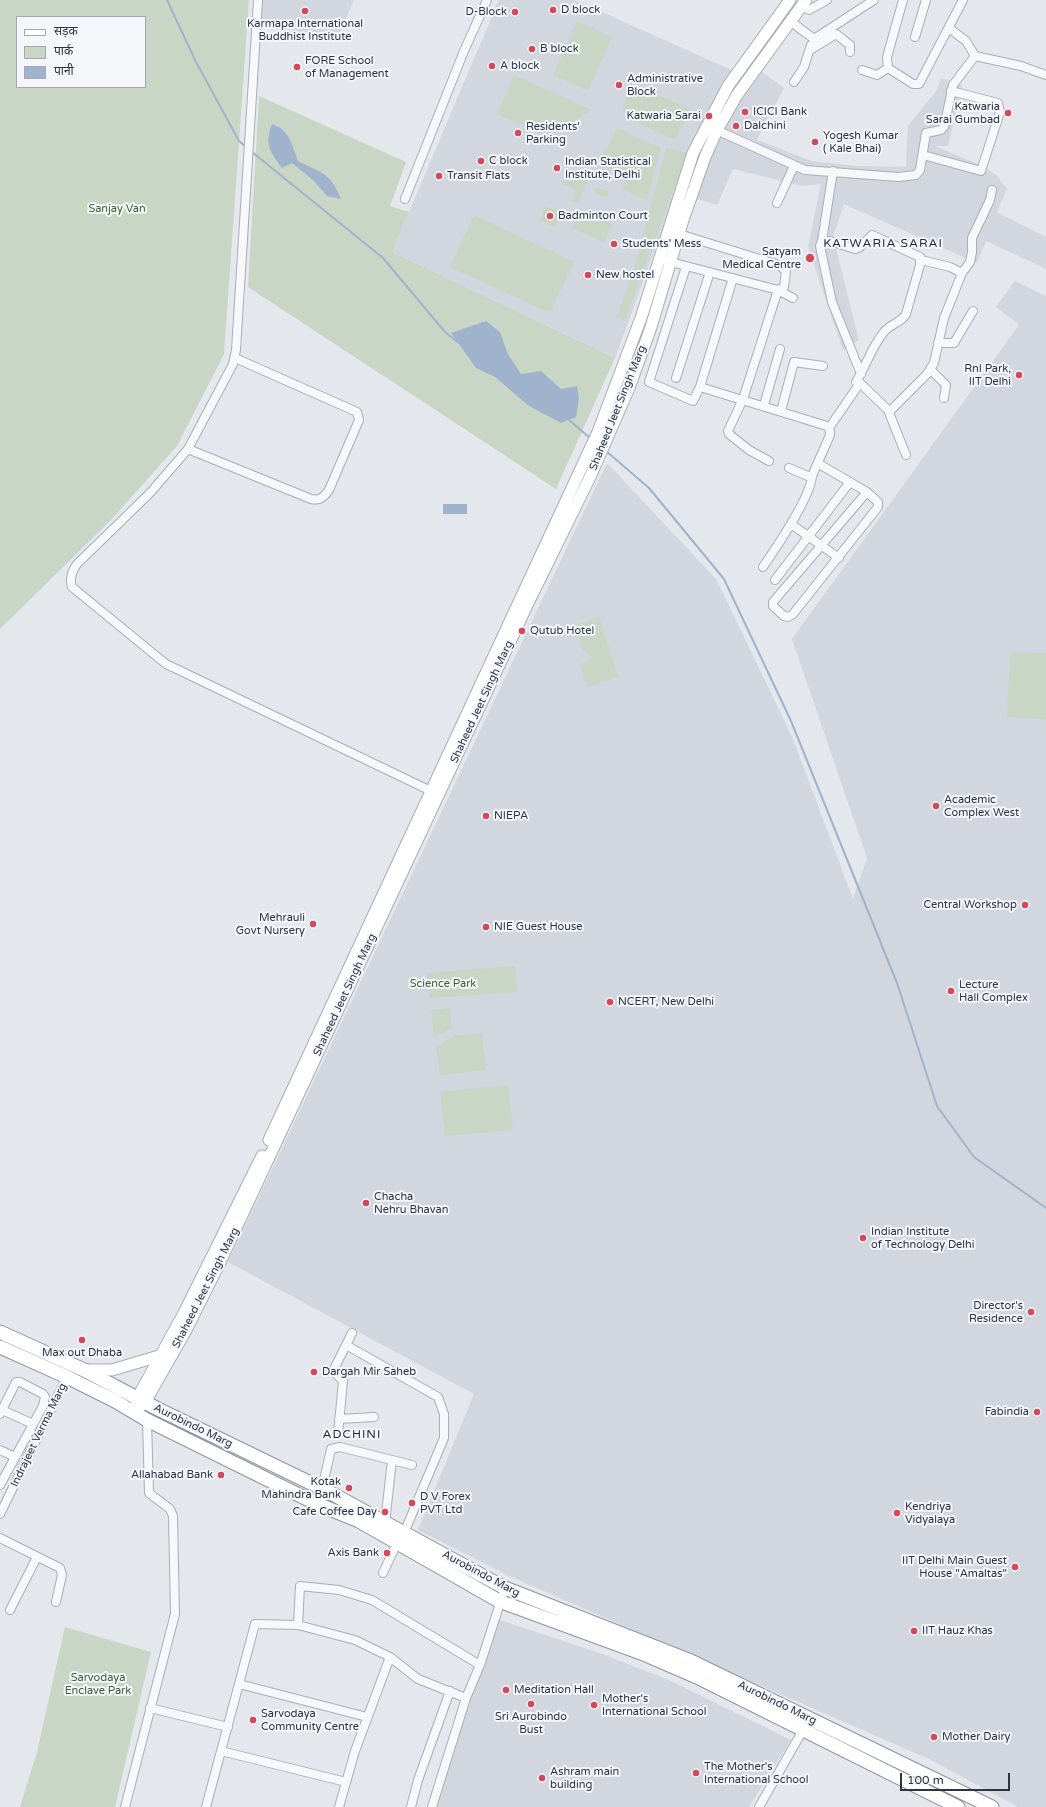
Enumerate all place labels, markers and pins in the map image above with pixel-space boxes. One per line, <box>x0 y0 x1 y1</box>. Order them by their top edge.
place label: D block <box>561 3 600 17</box>
place label: D-Block <box>465 5 507 19</box>
marker: D block <box>548 5 558 15</box>
marker: Karmapa International Buddhist Institute <box>300 6 310 16</box>
marker: D-Block <box>510 7 520 17</box>
place label: Karmapa International Buddhist Institute <box>247 17 363 43</box>
place label: B block <box>540 42 579 56</box>
marker: B block <box>527 44 537 54</box>
place label: FORE School of Management <box>305 54 389 80</box>
place label: A block <box>500 59 539 73</box>
marker: A block <box>487 61 497 71</box>
marker: FORE School of Management <box>292 62 302 72</box>
place label: Administrative Block <box>627 72 703 98</box>
marker: Administrative Block <box>614 80 624 90</box>
place label: Katwaria Sarai Gumbad <box>926 100 1000 126</box>
place label: ICICI Bank <box>753 105 807 119</box>
marker: ICICI Bank <box>740 107 750 117</box>
marker: Katwaria Sarai Gumbad <box>1003 108 1013 118</box>
place label: Katwaria Sarai <box>627 109 701 123</box>
marker: Katwaria Sarai <box>704 111 714 121</box>
place label: Dalchini <box>744 119 786 133</box>
place label: Residents' Parking <box>526 120 580 146</box>
marker: Dalchini <box>731 121 741 131</box>
marker: Residents' Parking <box>513 128 523 138</box>
place label: Yogesh Kumar ( Kale Bhai) <box>823 129 898 155</box>
marker: Yogesh Kumar ( Kale Bhai) <box>810 137 820 147</box>
place label: C block <box>489 154 528 168</box>
place label: Indian Statistical Institute, Delhi <box>565 155 651 181</box>
marker: C block <box>476 156 486 166</box>
marker: Indian Statistical Institute, Delhi <box>552 163 562 173</box>
place label: Transit Flats <box>447 169 510 183</box>
marker: Transit Flats <box>434 171 444 181</box>
place label: Badminton Court <box>558 209 648 223</box>
marker: Badminton Court <box>545 211 555 221</box>
place label: Students' Mess <box>622 237 701 251</box>
marker: Students' Mess <box>609 239 619 249</box>
place label: Satyam Medical Centre <box>722 245 801 271</box>
marker: Satyam Medical Centre <box>804 252 816 264</box>
place label: New hostel <box>596 268 654 282</box>
marker: New hostel <box>583 270 593 280</box>
place label: RnI Park, IIT Delhi <box>964 362 1011 388</box>
marker: RnI Park, IIT Delhi <box>1014 370 1024 380</box>
place label: Qutub Hotel <box>530 624 594 638</box>
marker: Qutub Hotel <box>517 626 527 636</box>
place label: Academic Complex West <box>944 793 1019 819</box>
marker: Academic Complex West <box>931 801 941 811</box>
place label: NIEPA <box>494 809 528 823</box>
marker: NIEPA <box>481 811 491 821</box>
place label: Central Workshop <box>923 898 1017 912</box>
marker: Central Workshop <box>1020 900 1030 910</box>
place label: Mehrauli Govt Nursery <box>236 911 305 937</box>
marker: Mehrauli Govt Nursery <box>308 919 318 929</box>
place label: NIE Guest House <box>494 920 582 934</box>
marker: NIE Guest House <box>481 922 491 932</box>
place label: Lecture Hall Complex <box>959 978 1028 1004</box>
marker: Lecture Hall Complex <box>946 986 956 996</box>
place label: NCERT, New Delhi <box>618 995 714 1009</box>
marker: NCERT, New Delhi <box>605 997 615 1007</box>
place label: Chacha Nehru Bhavan <box>374 1190 448 1216</box>
marker: Chacha Nehru Bhavan <box>361 1198 371 1208</box>
place label: Indian Institute of Technology Delhi <box>871 1225 974 1251</box>
marker: Indian Institute of Technology Delhi <box>858 1233 868 1243</box>
place label: Director's Residence <box>969 1299 1023 1325</box>
marker: Director's Residence <box>1026 1307 1036 1317</box>
marker: Max out Dhaba <box>77 1335 87 1345</box>
place label: Max out Dhaba <box>42 1346 122 1360</box>
place label: Dargah Mir Saheb <box>322 1365 416 1379</box>
marker: Dargah Mir Saheb <box>309 1367 319 1377</box>
place label: Fabindia <box>985 1405 1029 1419</box>
marker: Fabindia <box>1032 1407 1042 1417</box>
place label: Allahabad Bank <box>131 1468 213 1482</box>
marker: Allahabad Bank <box>216 1470 226 1480</box>
place label: Kotak Mahindra Bank <box>261 1475 341 1501</box>
marker: Kotak Mahindra Bank <box>344 1483 354 1493</box>
place label: D V Forex PVT Ltd <box>420 1490 471 1516</box>
marker: D V Forex PVT Ltd <box>407 1498 417 1508</box>
place label: Kendriya Vidyalaya <box>905 1500 955 1526</box>
place label: Cafe Coffee Day <box>293 1505 377 1519</box>
marker: Cafe Coffee Day <box>380 1507 390 1517</box>
marker: Kendriya Vidyalaya <box>892 1508 902 1518</box>
place label: Axis Bank <box>327 1546 379 1560</box>
marker: Axis Bank <box>382 1548 392 1558</box>
place label: IIT Delhi Main Guest House "Amaltas" <box>902 1554 1007 1580</box>
marker: IIT Delhi Main Guest House "Amaltas" <box>1010 1562 1020 1572</box>
place label: IIT Hauz Khas <box>922 1624 993 1638</box>
marker: IIT Hauz Khas <box>909 1626 919 1636</box>
place label: Meditation Hall <box>514 1683 594 1697</box>
marker: Meditation Hall <box>501 1685 511 1695</box>
place label: Mother's International School <box>602 1692 706 1718</box>
marker: Sri Aurobindo Bust <box>526 1699 536 1709</box>
marker: Mother's International School <box>589 1700 599 1710</box>
place label: Sarvodaya Community Centre <box>261 1707 359 1733</box>
place label: Sri Aurobindo Bust <box>495 1710 567 1736</box>
marker: Sarvodaya Community Centre <box>248 1715 258 1725</box>
place label: Mother Dairy <box>942 1730 1011 1744</box>
marker: Mother Dairy <box>929 1732 939 1742</box>
place label: The Mother's International School <box>704 1760 808 1786</box>
place label: Ashram main building <box>550 1765 619 1791</box>
marker: The Mother's International School <box>691 1768 701 1778</box>
marker: Ashram main building <box>537 1773 547 1783</box>

